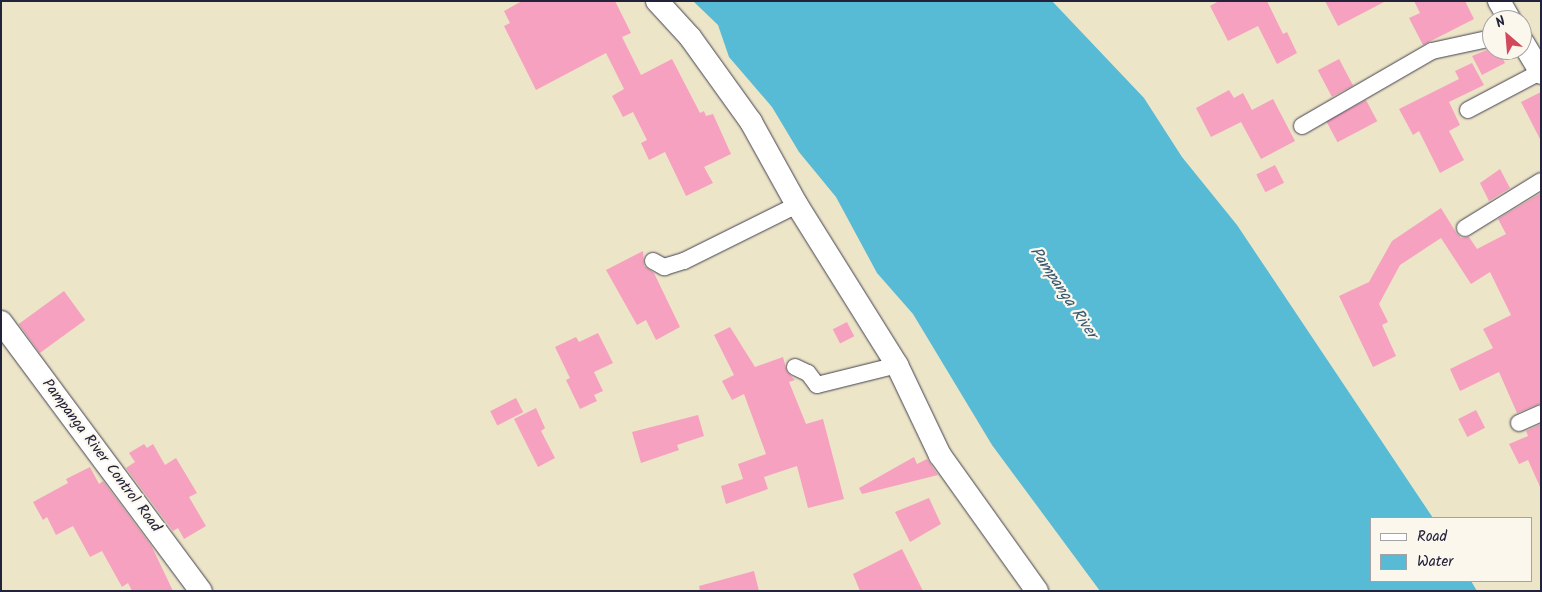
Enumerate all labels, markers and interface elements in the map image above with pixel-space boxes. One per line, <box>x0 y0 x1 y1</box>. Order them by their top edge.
north arrow <box>1482 10 1532 60</box>
text: N <box>1492 11 1510 34</box>
water label: Pampanga River <box>1025 243 1101 343</box>
street label: Pampanga River Control Road <box>38 376 164 536</box>
legend <box>1370 517 1532 582</box>
text: Road <box>1417 525 1447 549</box>
text: Water <box>1417 550 1453 574</box>

